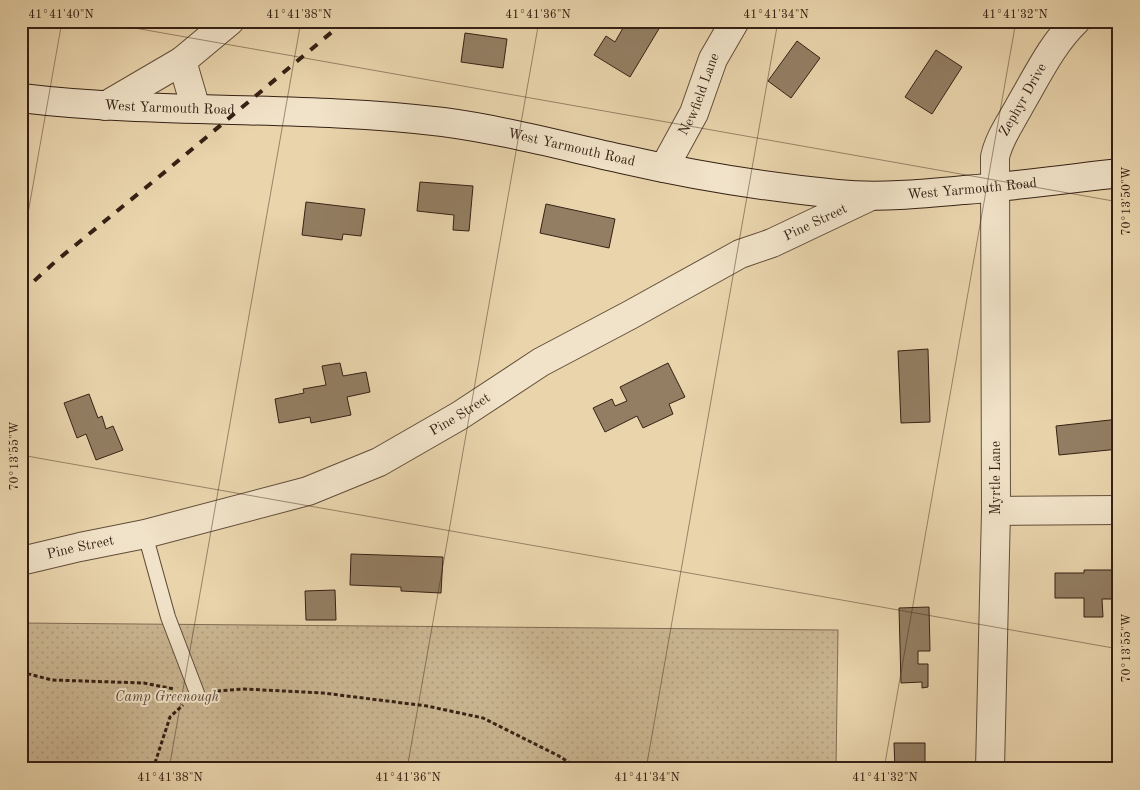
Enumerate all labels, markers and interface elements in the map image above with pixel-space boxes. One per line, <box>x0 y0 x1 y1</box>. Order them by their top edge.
text: 41°41'40"N <box>28 9 94 21</box>
text: 41°41'38"N <box>266 9 332 21</box>
text: 41°41'36"N <box>505 9 571 21</box>
text: 41°41'34"N <box>743 9 809 21</box>
text: 41°41'32"N <box>982 9 1048 21</box>
street label: Newfield Lane <box>676 50 722 138</box>
street label: Zephyr Drive <box>997 61 1049 138</box>
street label: West Yarmouth Road <box>104 98 235 117</box>
street label: West Yarmouth Road <box>507 126 637 169</box>
text: 70°13'50"W <box>1120 166 1133 236</box>
street label: West Yarmouth Road <box>907 176 1038 202</box>
street label: Pine Street <box>782 201 849 243</box>
street label: Pine Street <box>427 390 493 438</box>
text: 70°13'55"W <box>8 421 21 491</box>
street label: Myrtle Lane <box>989 441 1003 515</box>
street label: Pine Street <box>45 533 115 562</box>
text: 70°13'55"W <box>1120 613 1133 683</box>
park label: Camp Greenough <box>115 690 219 705</box>
text: 41°41'38"N <box>137 772 203 784</box>
text: 41°41'36"N <box>375 772 441 784</box>
text: 41°41'34"N <box>614 772 680 784</box>
text: 41°41'32"N <box>852 772 918 784</box>

